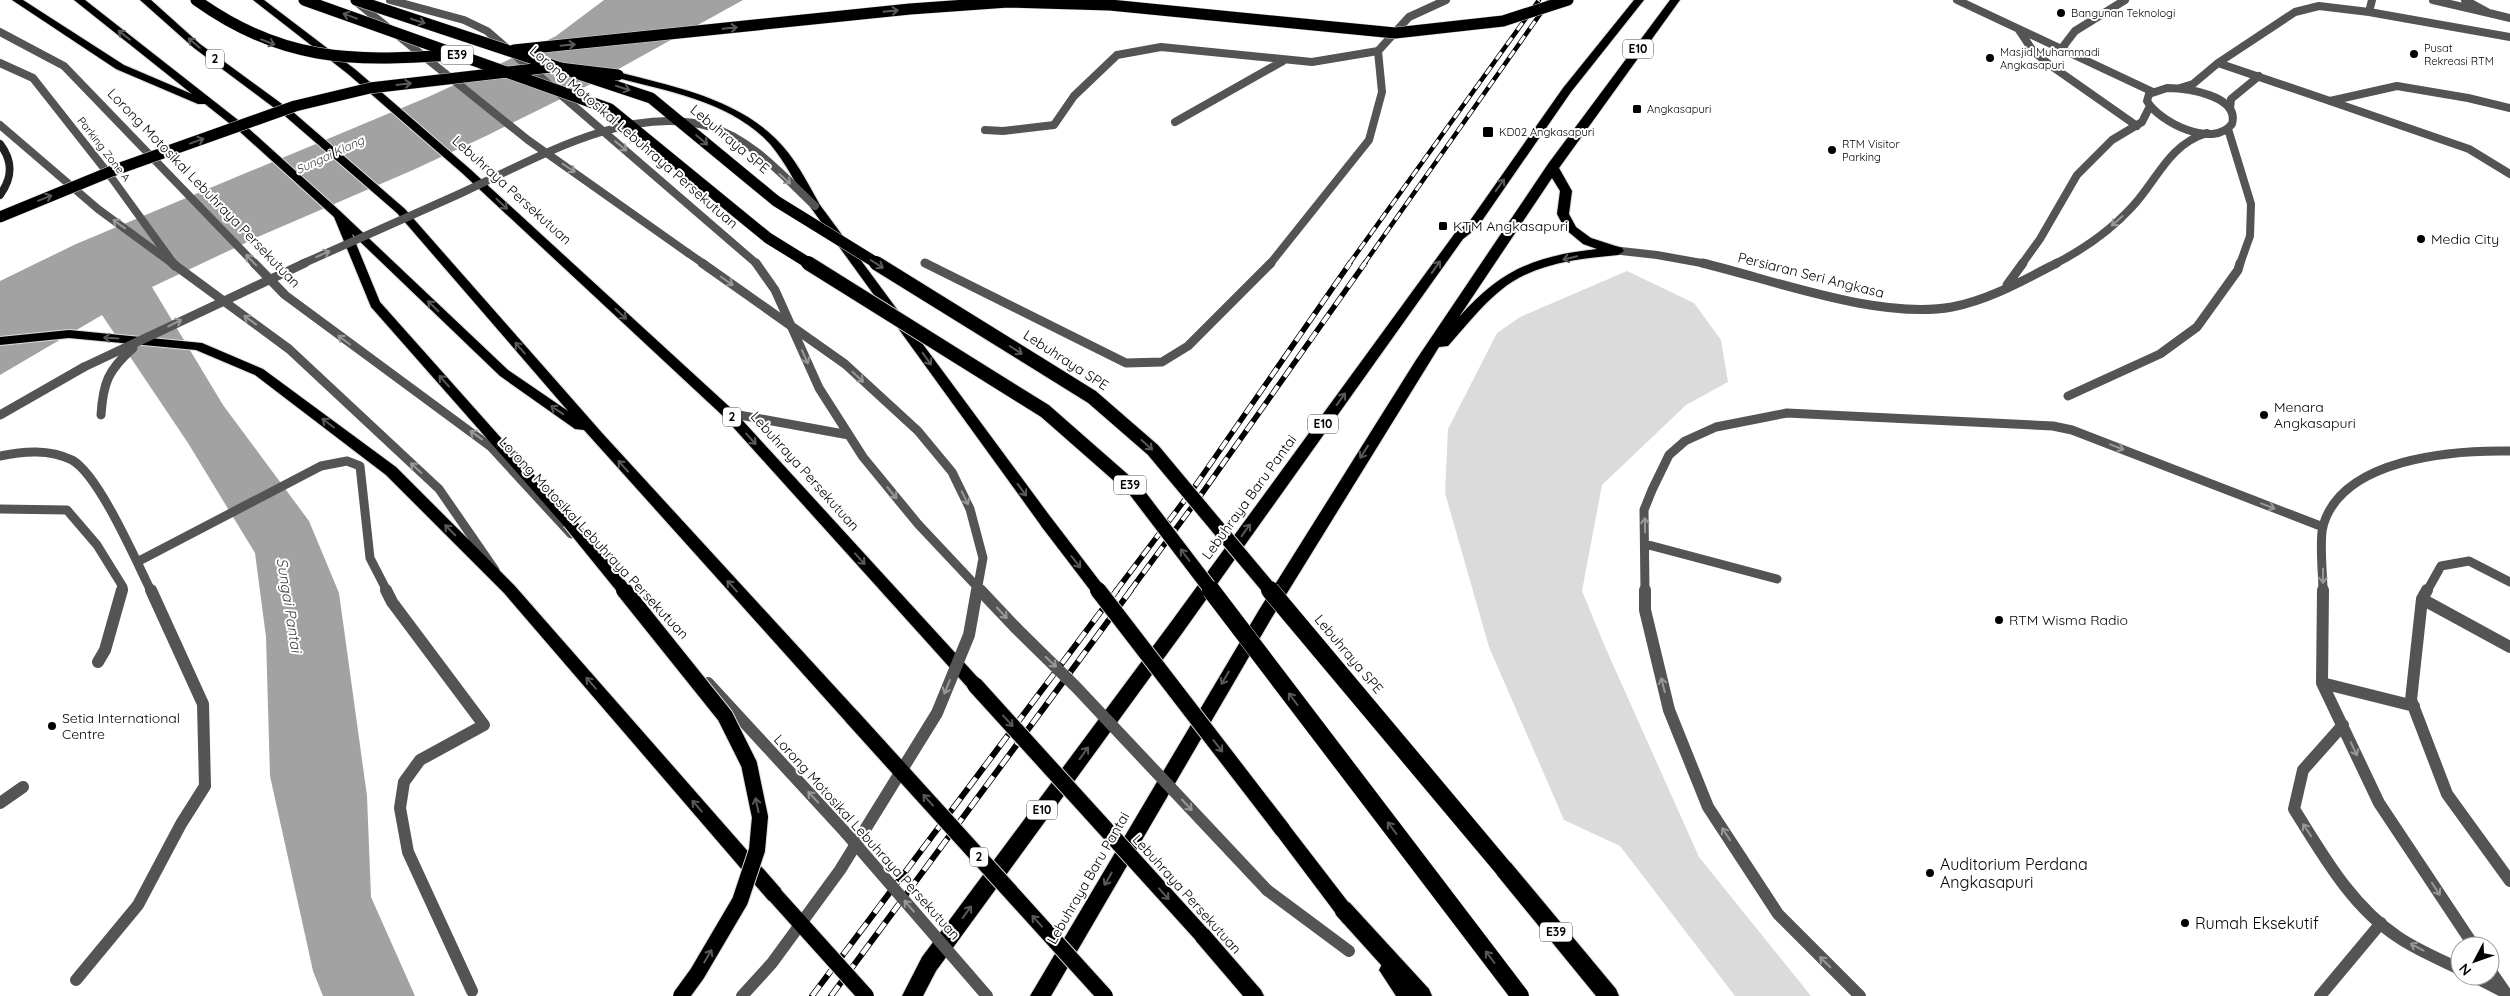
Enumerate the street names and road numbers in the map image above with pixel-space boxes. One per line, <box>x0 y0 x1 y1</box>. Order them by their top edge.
road number: E10 <box>1623 40 1653 59</box>
street label: Lorong Motosikal Lebuhraya Persekutuan <box>526 42 742 232</box>
road number: E39 <box>441 46 473 64</box>
road number: 2 <box>206 50 224 68</box>
street label: Lorong Motosikal Lebuhraya Persekutuan <box>104 85 304 291</box>
street label: Lebuhraya SPE <box>687 101 773 177</box>
street label: Parking Zone A <box>74 114 134 184</box>
street label: Lebuhraya Persekutuan <box>449 132 575 248</box>
street label: Persiaran Seri Angkasa <box>1736 248 1886 302</box>
street label: Lebuhraya SPE <box>1020 326 1112 394</box>
road number: 2 <box>723 408 741 427</box>
street label: Lebuhraya Persekutuan <box>747 408 863 534</box>
road number: E10 <box>1308 414 1338 434</box>
street label: Lebuhraya Baru Pantai <box>1198 431 1300 563</box>
street label: Lorong Motosikal Lebuhraya Persekutuan <box>495 433 693 643</box>
road number: E39 <box>1114 476 1146 494</box>
street label: Lebuhraya SPE <box>1311 611 1387 697</box>
street label: Lorong Motosikal Lebuhraya Persekutuan <box>770 731 964 943</box>
road number: E10 <box>1027 800 1057 820</box>
street label: Lebuhraya Baru Pantai <box>1043 809 1133 947</box>
street label: Lebuhraya Persekutuan <box>1129 831 1245 957</box>
road number: 2 <box>970 848 988 866</box>
road number: E39 <box>1540 922 1572 942</box>

